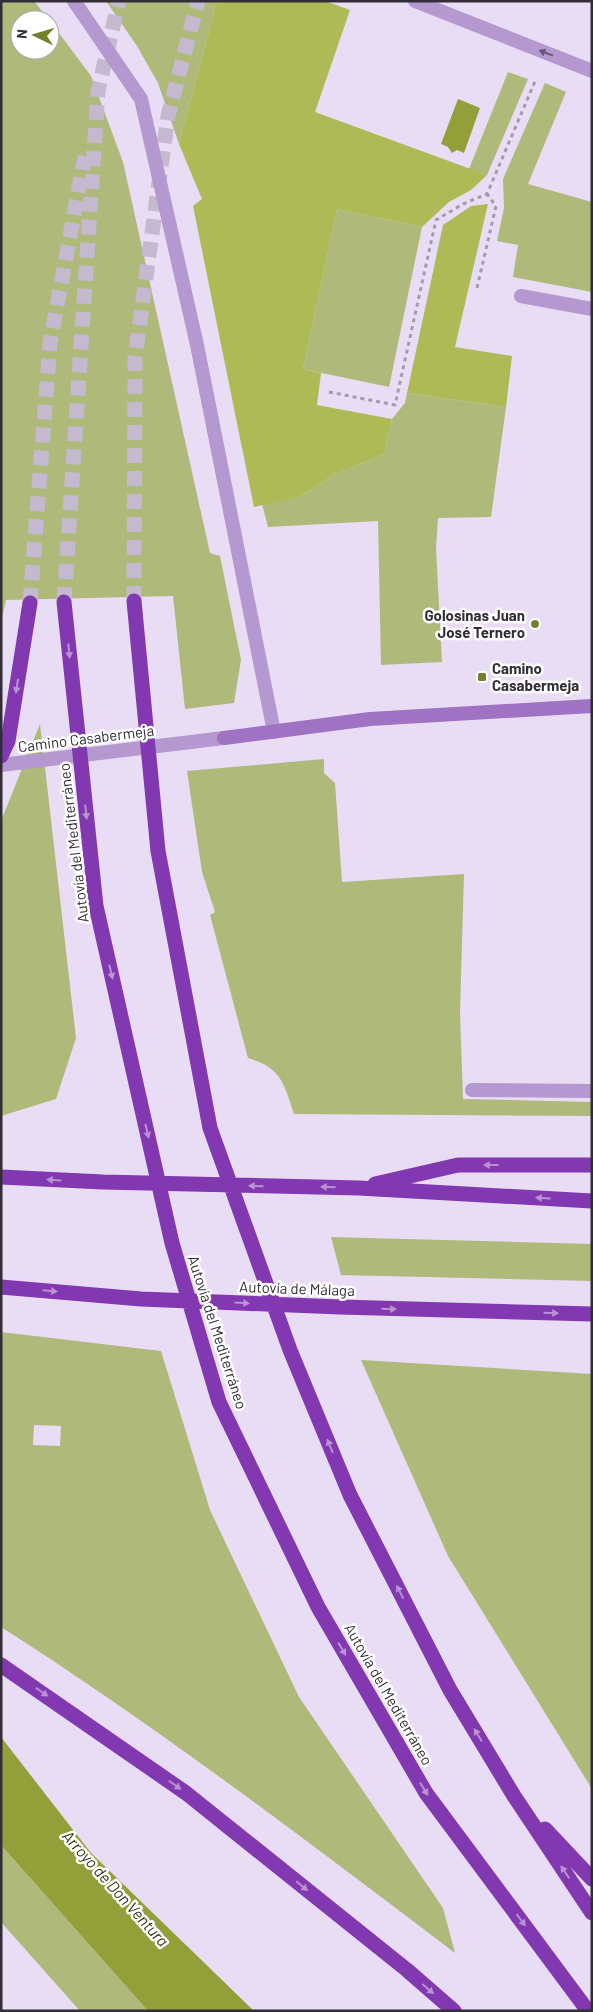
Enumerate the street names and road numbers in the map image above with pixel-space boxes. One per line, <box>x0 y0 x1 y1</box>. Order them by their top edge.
street label: Camino Casabermeja <box>17 721 155 755</box>
street label: Autovía del Mediterráneo <box>54 762 92 924</box>
street label: Autovía del Mediterráneo <box>185 1253 251 1411</box>
street label: Autovía de Málaga <box>239 1277 355 1299</box>
street label: Autovía del Mediterráneo <box>341 1620 437 1768</box>

